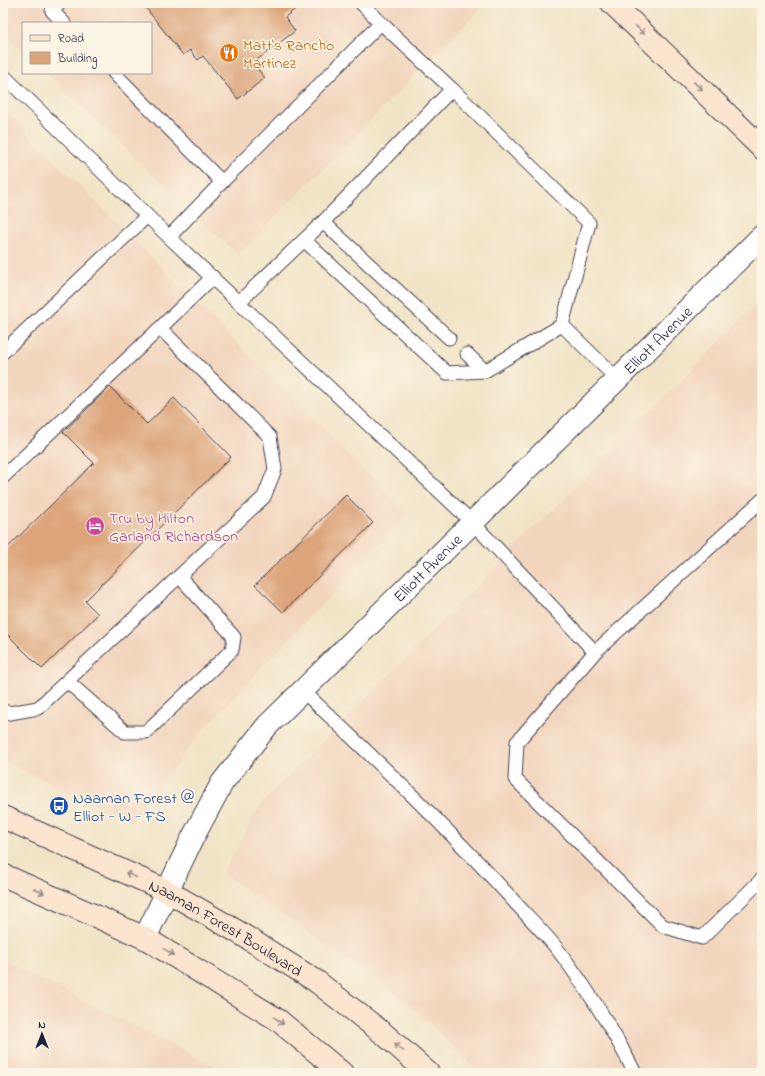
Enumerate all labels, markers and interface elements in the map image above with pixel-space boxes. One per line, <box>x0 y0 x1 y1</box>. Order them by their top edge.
legend <box>22 22 152 74</box>
one-way arrow <box>635 25 645 35</box>
text: Road <box>58 30 84 48</box>
place label: Matt's Rancho Martinez <box>243 34 334 76</box>
restaurant icon: Matt's Rancho Martinez <box>218 42 240 64</box>
text: Building <box>57 50 97 69</box>
one-way arrow <box>693 81 703 90</box>
street label: Elliott Avenue <box>619 301 699 381</box>
place label: Tru by Hilton Garland Richardson <box>109 507 238 549</box>
hotel icon: Tru by Hilton Garland Richardson <box>84 515 106 537</box>
street label: Elliott Avenue <box>388 529 469 609</box>
place label: Naaman Forest @ Elliot - W - FS <box>73 787 194 829</box>
bus stop icon: Naaman Forest @ Elliot - W - FS <box>48 795 70 817</box>
one-way arrow <box>126 871 138 878</box>
street label: Naaman Forest Boulevard <box>144 874 306 984</box>
one-way arrow <box>32 888 44 895</box>
one-way arrow <box>163 949 175 957</box>
north arrow <box>22 1014 62 1054</box>
text: N <box>38 1017 46 1033</box>
one-way arrow <box>273 1017 284 1026</box>
one-way arrow <box>394 1042 404 1052</box>

